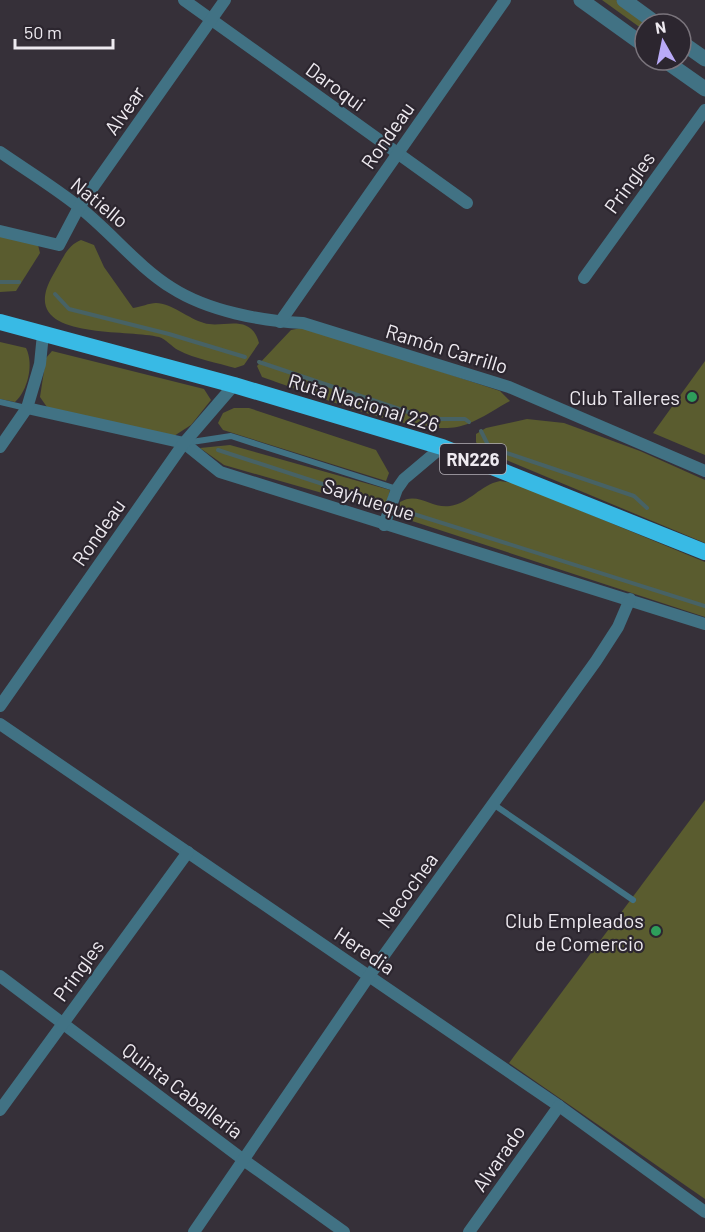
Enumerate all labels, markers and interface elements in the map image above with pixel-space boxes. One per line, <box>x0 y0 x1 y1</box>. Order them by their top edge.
scale bar <box>15 12 112 50</box>
north arrow <box>633 12 693 72</box>
text: N <box>654 16 667 37</box>
text: 50 m <box>24 21 62 43</box>
street label: Daroqui <box>302 56 370 116</box>
street label: Alvear <box>99 81 149 139</box>
street label: Rondeau <box>355 97 419 173</box>
street label: Pringles <box>599 146 659 218</box>
street label: Natiello <box>66 172 134 232</box>
street label: Ramón Carrillo <box>383 318 511 378</box>
street label: Ruta Nacional 226 <box>286 368 442 436</box>
place label: Club Talleres <box>569 385 680 409</box>
marker: Club Talleres <box>685 390 699 404</box>
road number: RN226 <box>440 444 506 474</box>
street label: Sayhueque <box>320 473 418 525</box>
street label: Rondeau <box>66 494 130 570</box>
street label: Necochea <box>372 848 442 932</box>
place label: Club Empleados de Comercio <box>505 908 644 955</box>
street label: Heredia <box>330 921 400 979</box>
marker: Club Empleados de Comercio <box>649 924 663 938</box>
street label: Pringles <box>48 934 108 1006</box>
street label: Quinta Caballería <box>118 1037 248 1143</box>
street label: Alvarado <box>467 1120 529 1196</box>

